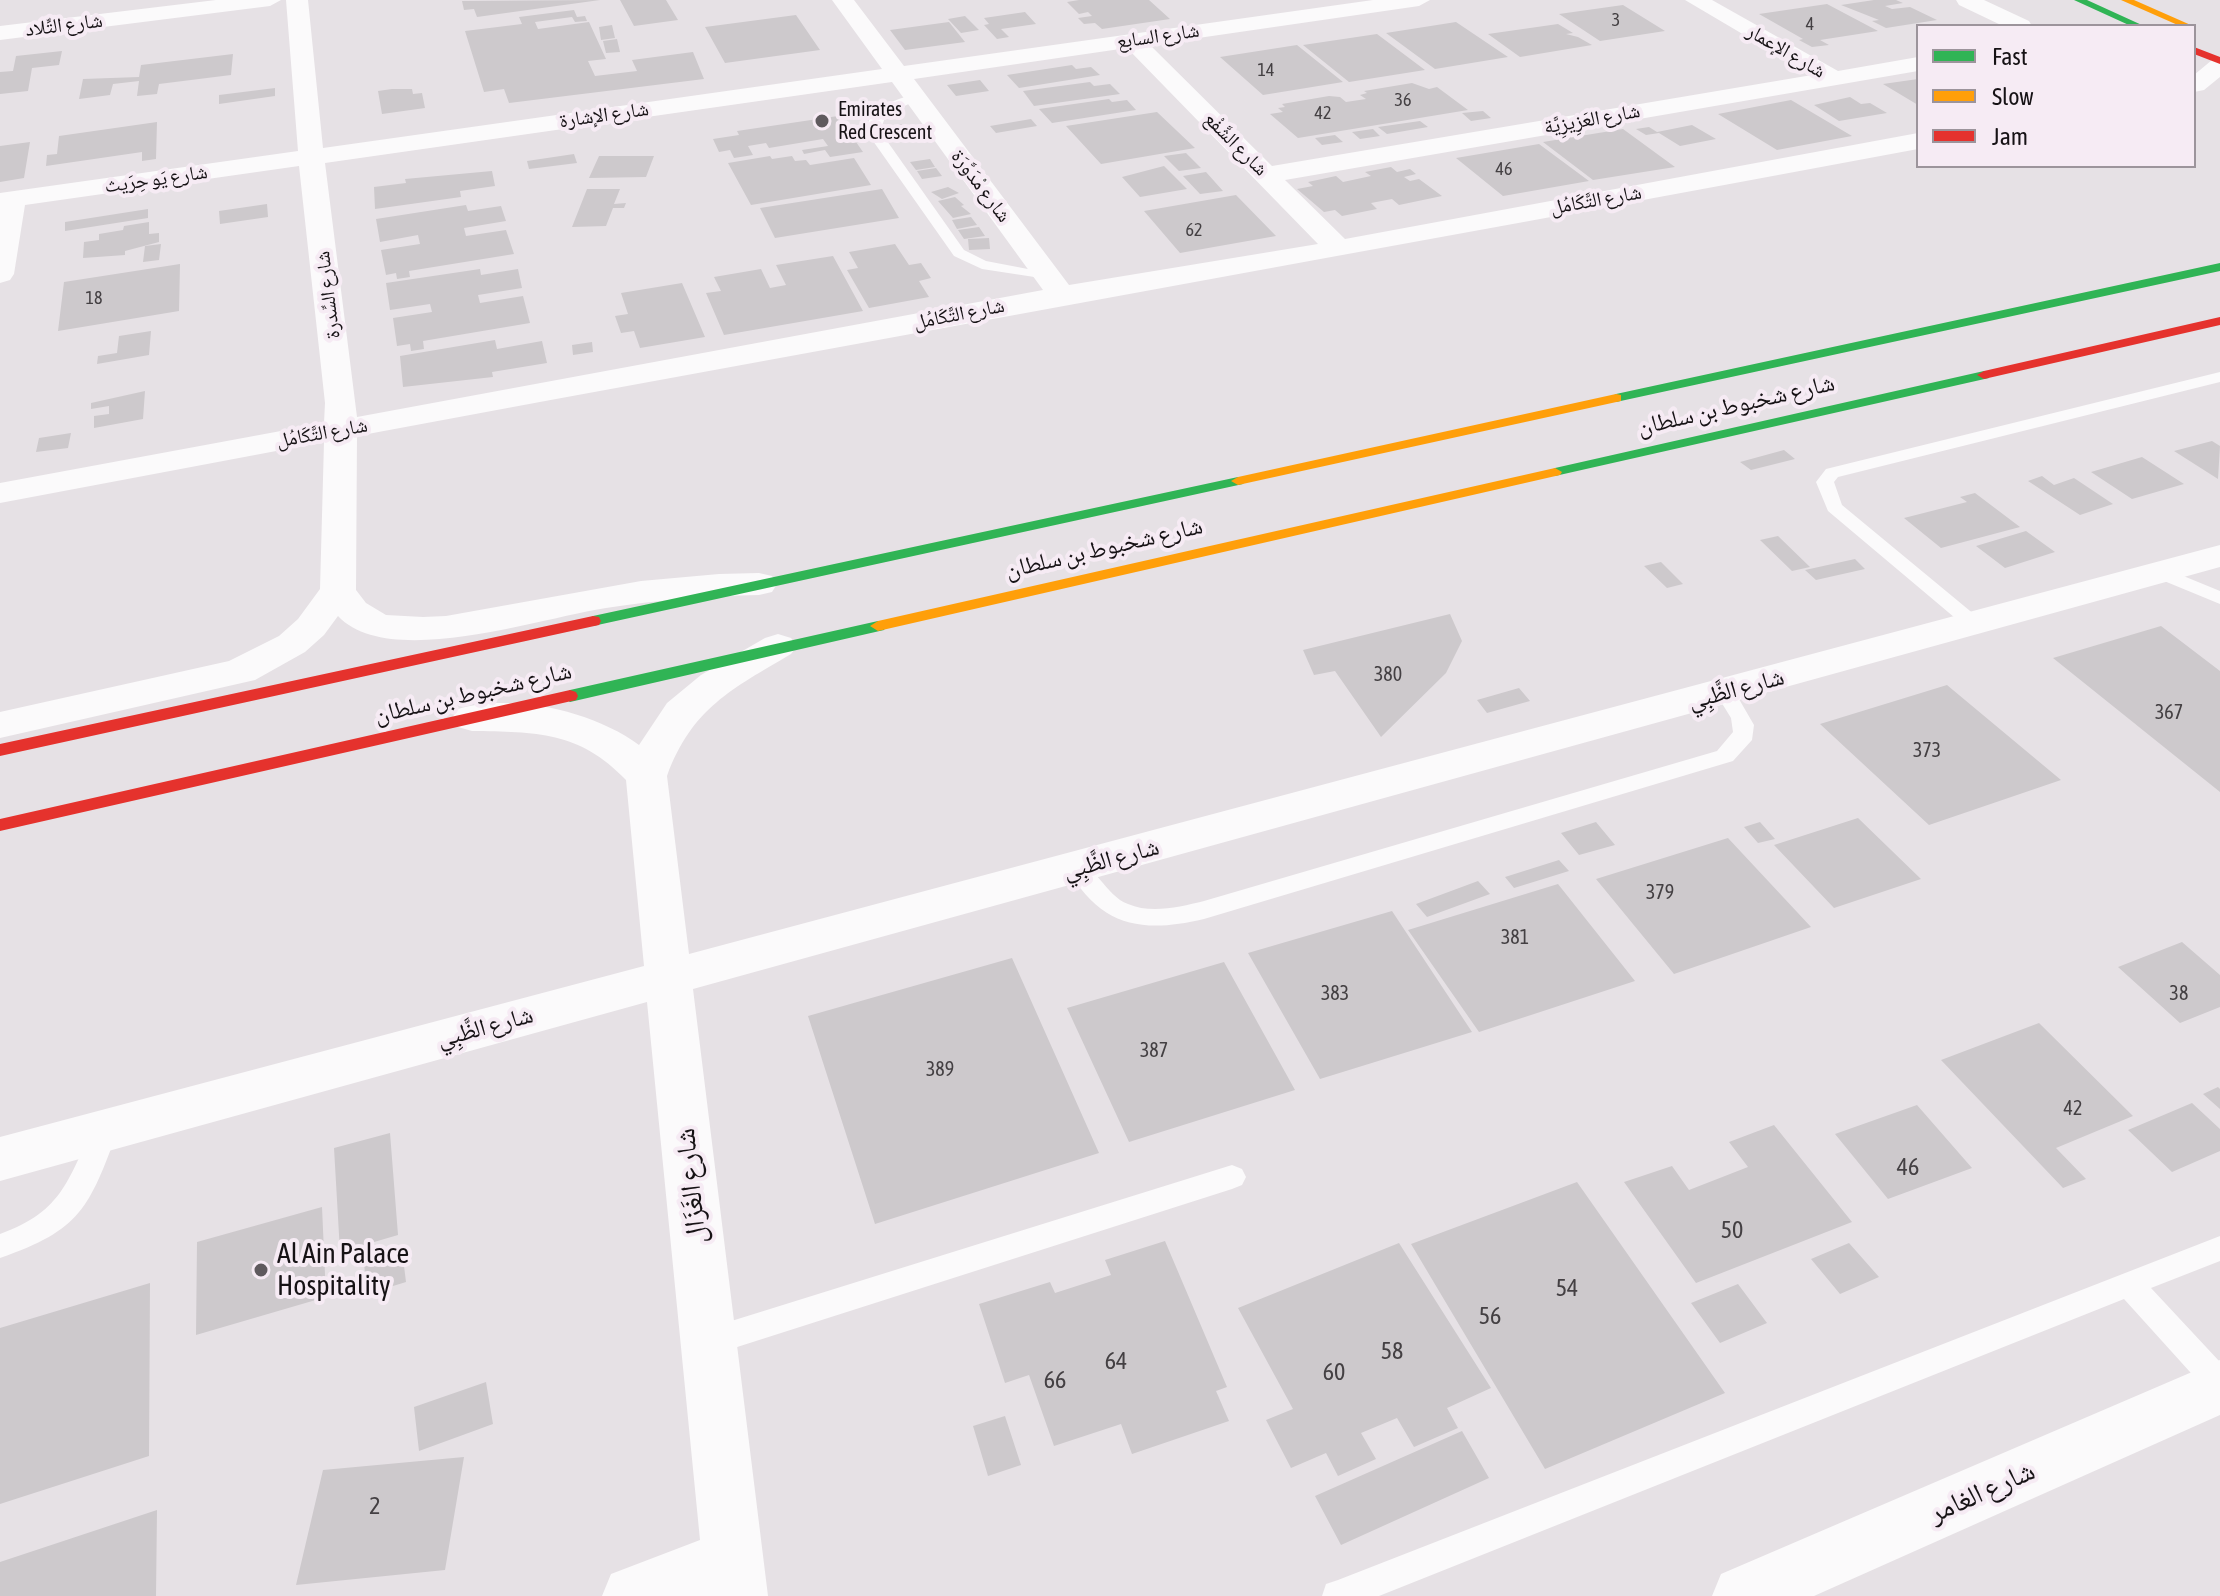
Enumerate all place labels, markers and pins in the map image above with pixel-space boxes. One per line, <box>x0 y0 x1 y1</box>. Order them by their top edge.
place label: Emirates Red Crescent <box>838 98 932 145</box>
marker: Emirates Red Crescent <box>813 112 831 130</box>
place label: Al Ain Palace Hospitality <box>277 1237 409 1303</box>
marker: Al Ain Palace Hospitality <box>252 1261 270 1279</box>

